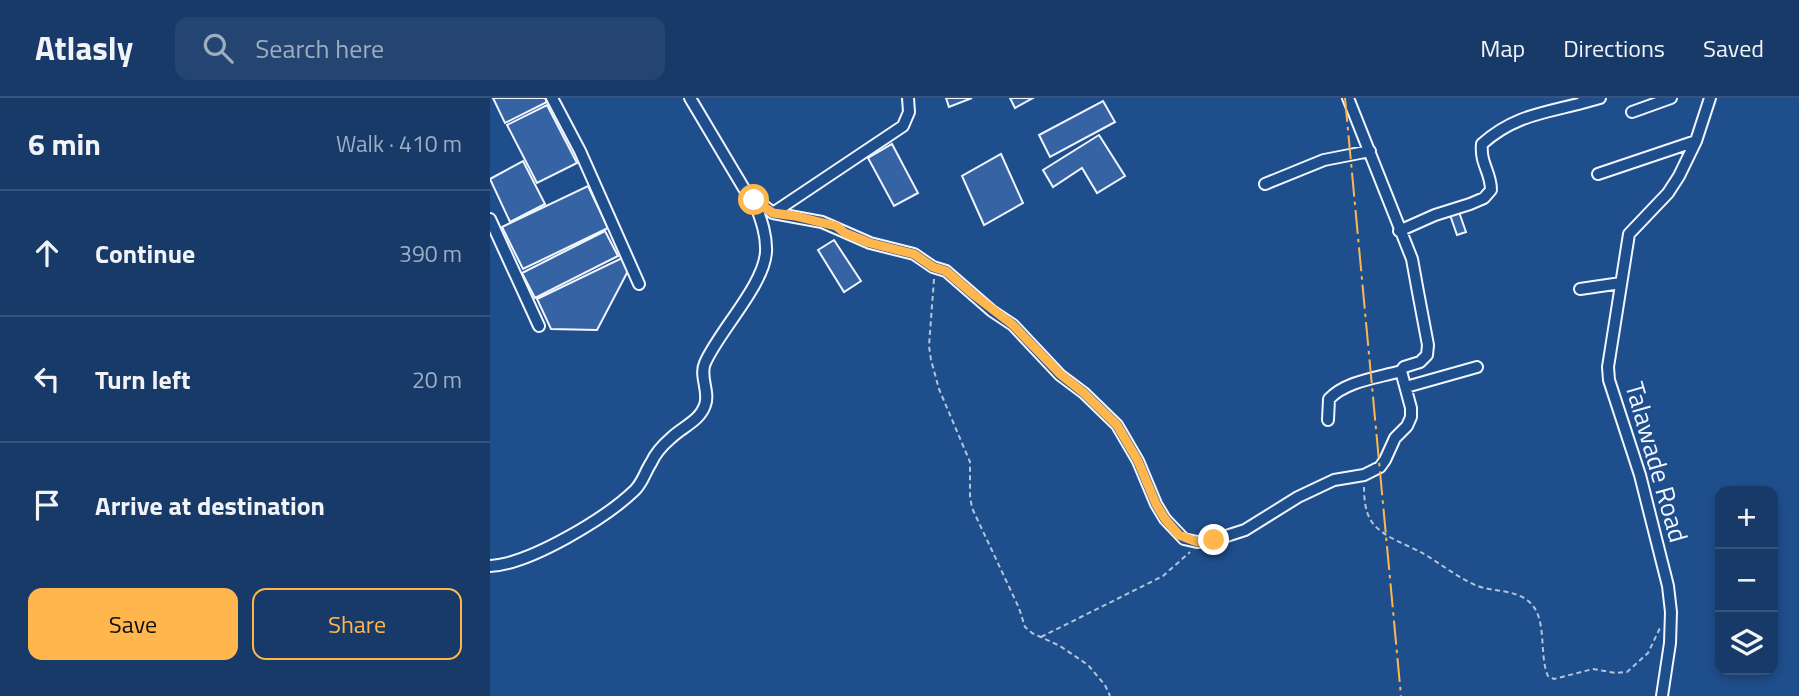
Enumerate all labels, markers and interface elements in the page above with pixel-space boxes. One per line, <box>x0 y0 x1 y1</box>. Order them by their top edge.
search box <box>175 17 665 80</box>
text: Atlasly <box>35 23 133 73</box>
icon: search <box>199 29 237 67</box>
text: Search here <box>255 29 384 68</box>
text: Map <box>1480 30 1525 66</box>
text: Directions <box>1563 30 1665 66</box>
text: Saved <box>1703 30 1764 66</box>
text: 6 min <box>28 121 101 167</box>
text: Walk · 410 m <box>336 126 462 161</box>
route start <box>738 184 769 215</box>
icon: ahead <box>28 234 66 272</box>
text: Continue <box>95 234 195 273</box>
text: 390 m <box>399 236 462 271</box>
icon: left <box>28 360 66 398</box>
text: Turn left <box>95 360 190 399</box>
text: 20 m <box>412 362 462 397</box>
street label: Talawade Road <box>1616 377 1698 547</box>
icon: arrive <box>28 486 66 524</box>
text: Arrive at destination <box>95 486 325 525</box>
map controls <box>1715 486 1778 675</box>
button: + <box>1715 486 1778 549</box>
route end <box>1198 524 1229 555</box>
button: − <box>1715 549 1778 612</box>
button: Save <box>28 588 238 660</box>
button: Share <box>252 588 462 660</box>
button: layers <box>1715 612 1778 675</box>

